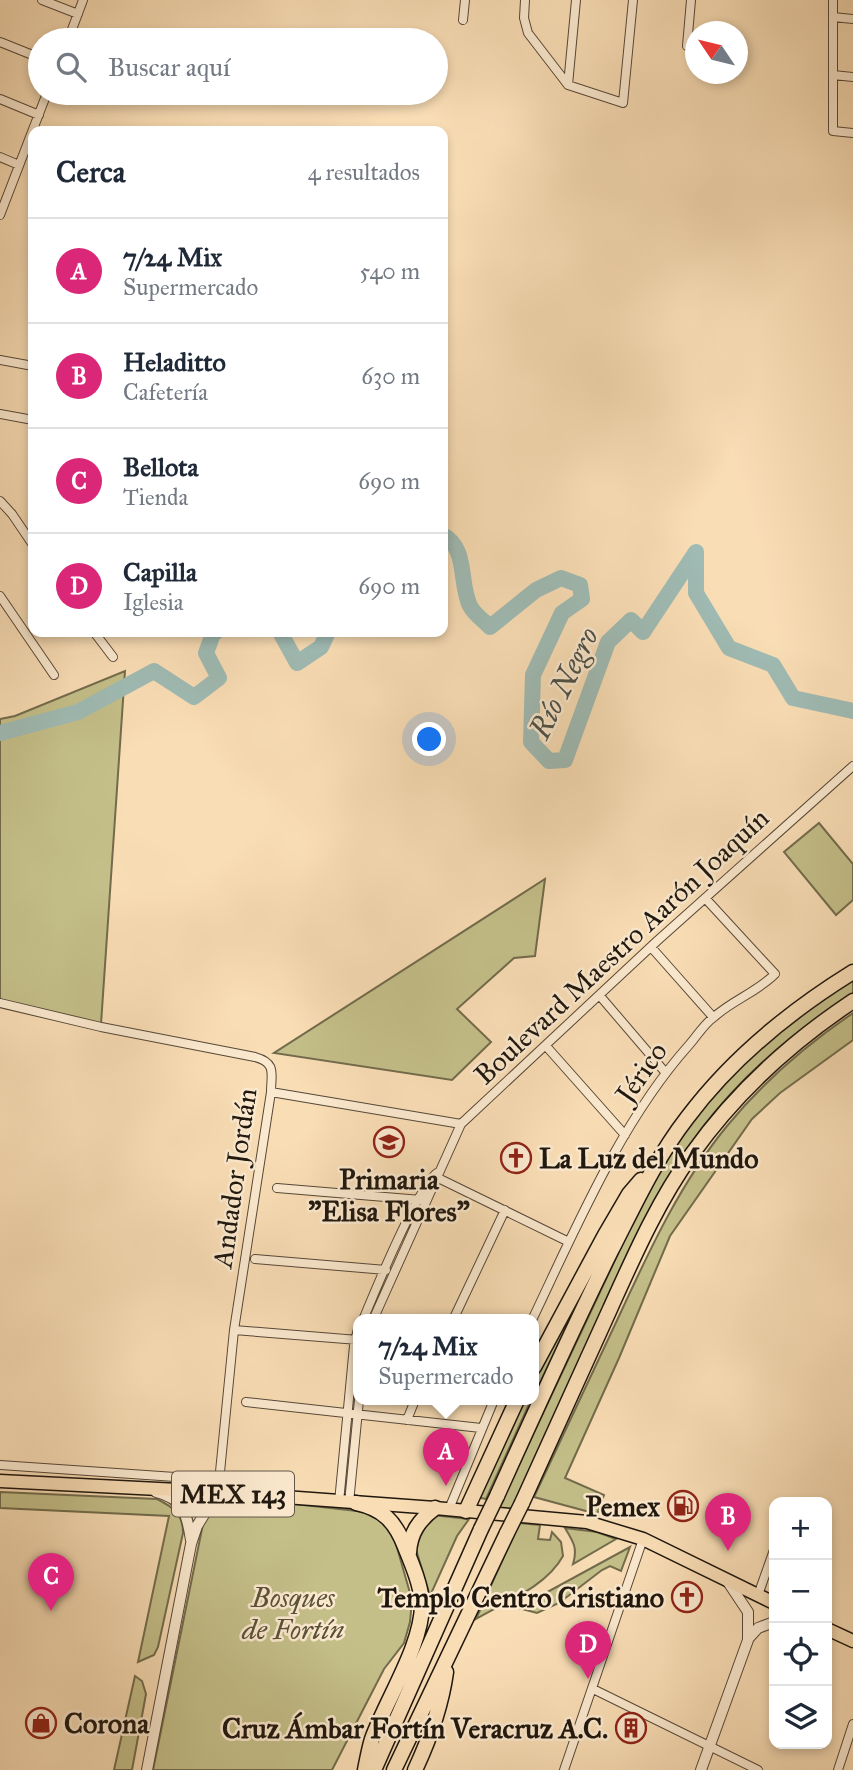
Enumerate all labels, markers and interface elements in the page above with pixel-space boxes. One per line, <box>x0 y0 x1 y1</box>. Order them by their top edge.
north arrow <box>685 21 748 84</box>
search box <box>28 28 448 105</box>
icon: search <box>52 48 90 86</box>
text: Buscar aquí <box>108 51 230 83</box>
text: Cerca <box>56 154 125 190</box>
text: 4 resultados <box>308 158 420 186</box>
text: 7/24 Mix <box>123 241 222 273</box>
text: A <box>71 257 87 285</box>
text: 540 m <box>359 257 420 285</box>
text: Supermercado <box>123 273 258 301</box>
text: Heladitto <box>123 346 226 378</box>
text: B <box>71 362 87 390</box>
text: 630 m <box>361 362 420 390</box>
text: Cafetería <box>123 378 208 406</box>
text: Bellota <box>123 451 198 483</box>
text: C <box>71 467 87 495</box>
text: 690 m <box>358 467 420 495</box>
text: Tienda <box>123 483 188 511</box>
text: Capilla <box>123 556 197 588</box>
text: D <box>70 572 88 600</box>
text: 690 m <box>358 572 420 600</box>
text: Iglesia <box>123 588 184 616</box>
water label: Río Negro <box>521 621 606 745</box>
your location <box>412 722 446 756</box>
street label: Boulevard Maestro Aarón Joaquín <box>467 801 776 1092</box>
street label: Jérico <box>606 1035 675 1112</box>
street label: Andador Jordán <box>204 1086 264 1271</box>
school or university icon: Primaria "Elisa Flores" <box>372 1125 406 1159</box>
church icon: La Luz del Mundo <box>499 1141 533 1175</box>
place label: La Luz del Mundo <box>539 1141 758 1176</box>
place label: Primaria "Elisa Flores" <box>308 1162 470 1229</box>
popup <box>353 1314 539 1405</box>
text: 7/24 Mix <box>378 1330 477 1362</box>
text: Supermercado <box>378 1362 514 1390</box>
pin: A <box>423 1428 469 1486</box>
road number: MEX 143 <box>172 1471 294 1516</box>
place label: Pemex <box>586 1489 661 1524</box>
fuel station icon: Pemex <box>666 1489 700 1523</box>
pin: B <box>705 1493 751 1551</box>
map controls <box>769 1497 832 1749</box>
button: + <box>769 1497 832 1560</box>
pin: C <box>28 1553 74 1611</box>
button: − <box>769 1560 832 1623</box>
park label: Bosques de Fortín <box>241 1580 344 1647</box>
place label: Templo Centro Cristiano <box>377 1580 664 1615</box>
church icon: Templo Centro Cristiano <box>670 1580 704 1614</box>
pin: D <box>565 1621 611 1679</box>
button: locate <box>769 1623 832 1686</box>
button: layers <box>769 1686 832 1749</box>
shop icon: Corona <box>24 1706 58 1740</box>
place label: Corona <box>64 1706 150 1741</box>
place label: Cruz Ámbar Fortín Veracruz A.C. <box>222 1711 608 1746</box>
building icon: Cruz Ámbar Fortín Veracruz A.C. <box>614 1711 648 1745</box>

